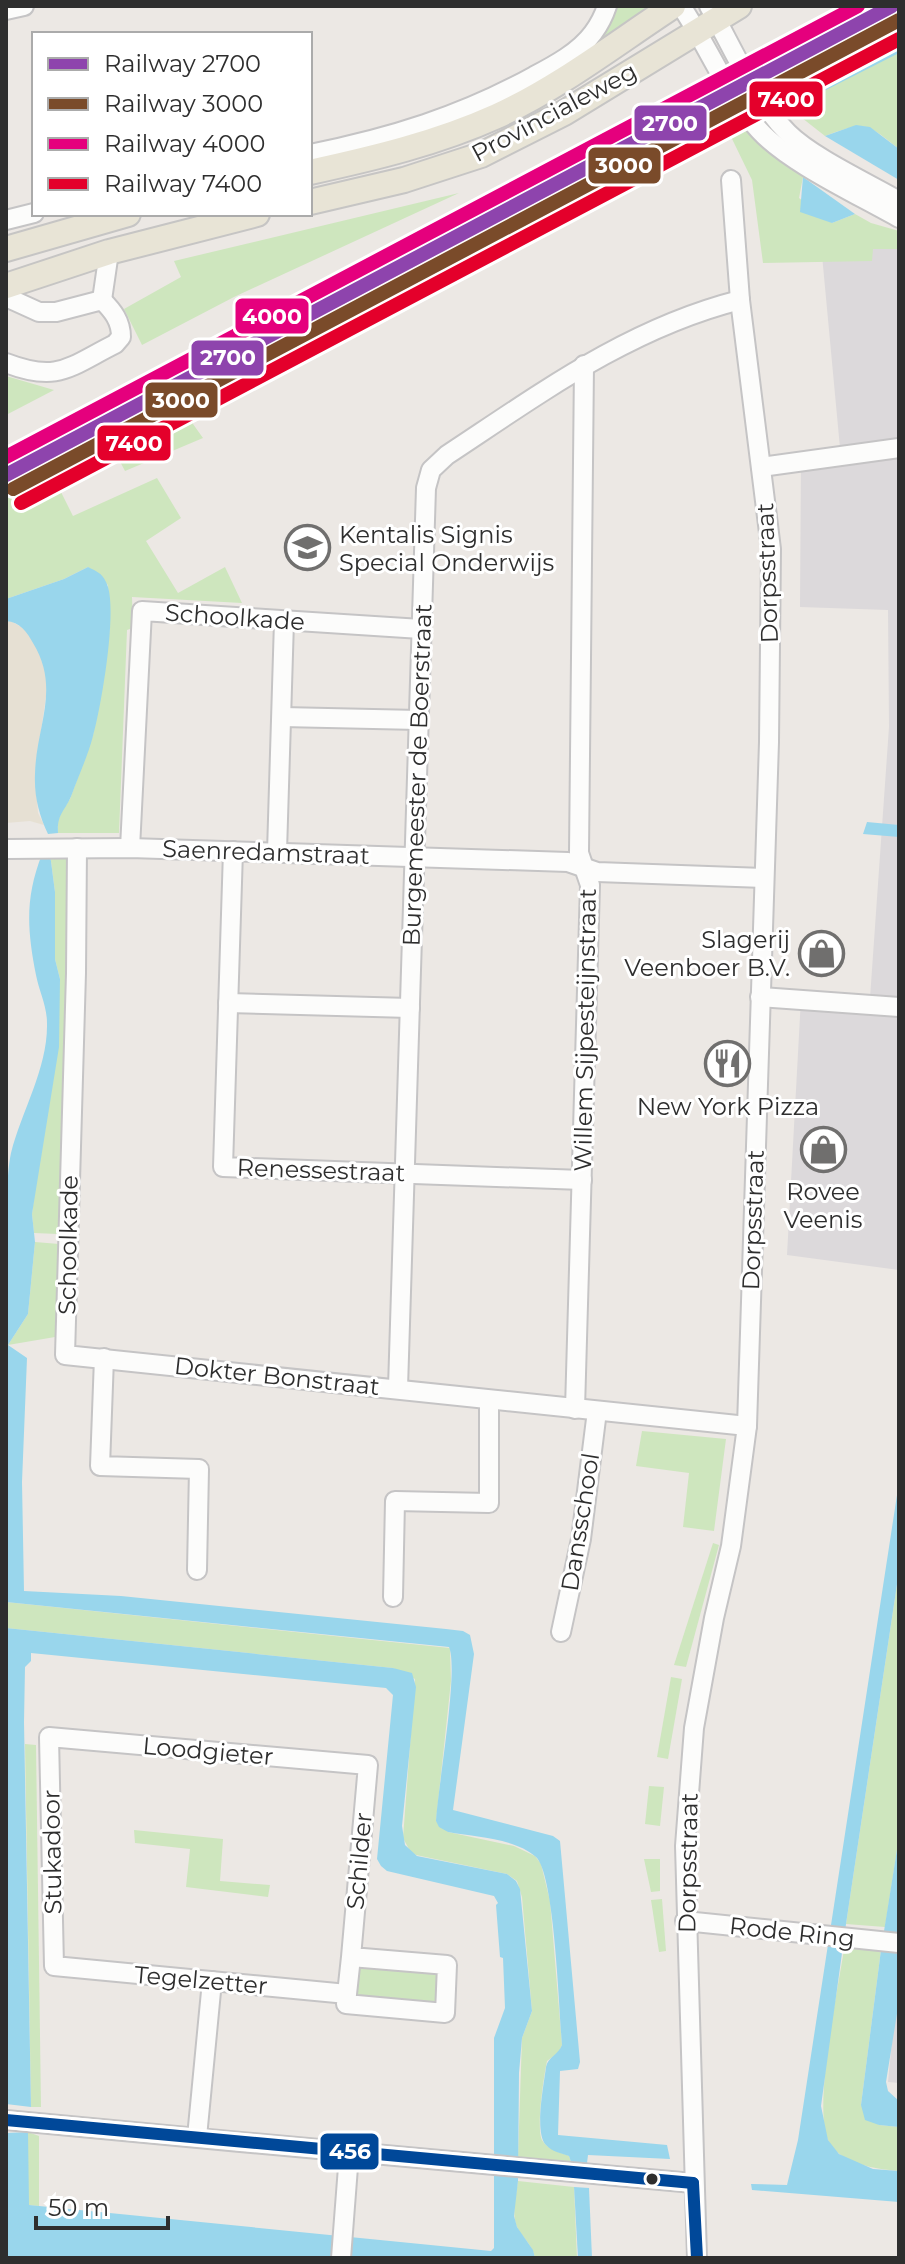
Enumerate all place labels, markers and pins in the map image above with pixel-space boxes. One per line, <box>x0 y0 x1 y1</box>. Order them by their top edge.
place label: Kentalis Signis Special Onderwijs <box>339 520 554 577</box>
school or university icon: Kentalis Signis Special Onderwijs <box>284 524 332 572</box>
place label: Slagerij Veenboer B.V. <box>624 925 790 982</box>
shop icon: Slagerij Veenboer B.V. <box>797 929 845 977</box>
restaurant icon: New York Pizza <box>704 1040 752 1088</box>
place label: New York Pizza <box>637 1092 819 1121</box>
shop icon: Rovee Veenis <box>799 1125 847 1173</box>
place label: Rovee Veenis <box>784 1177 862 1234</box>
unlabelled marker <box>644 2171 660 2187</box>

